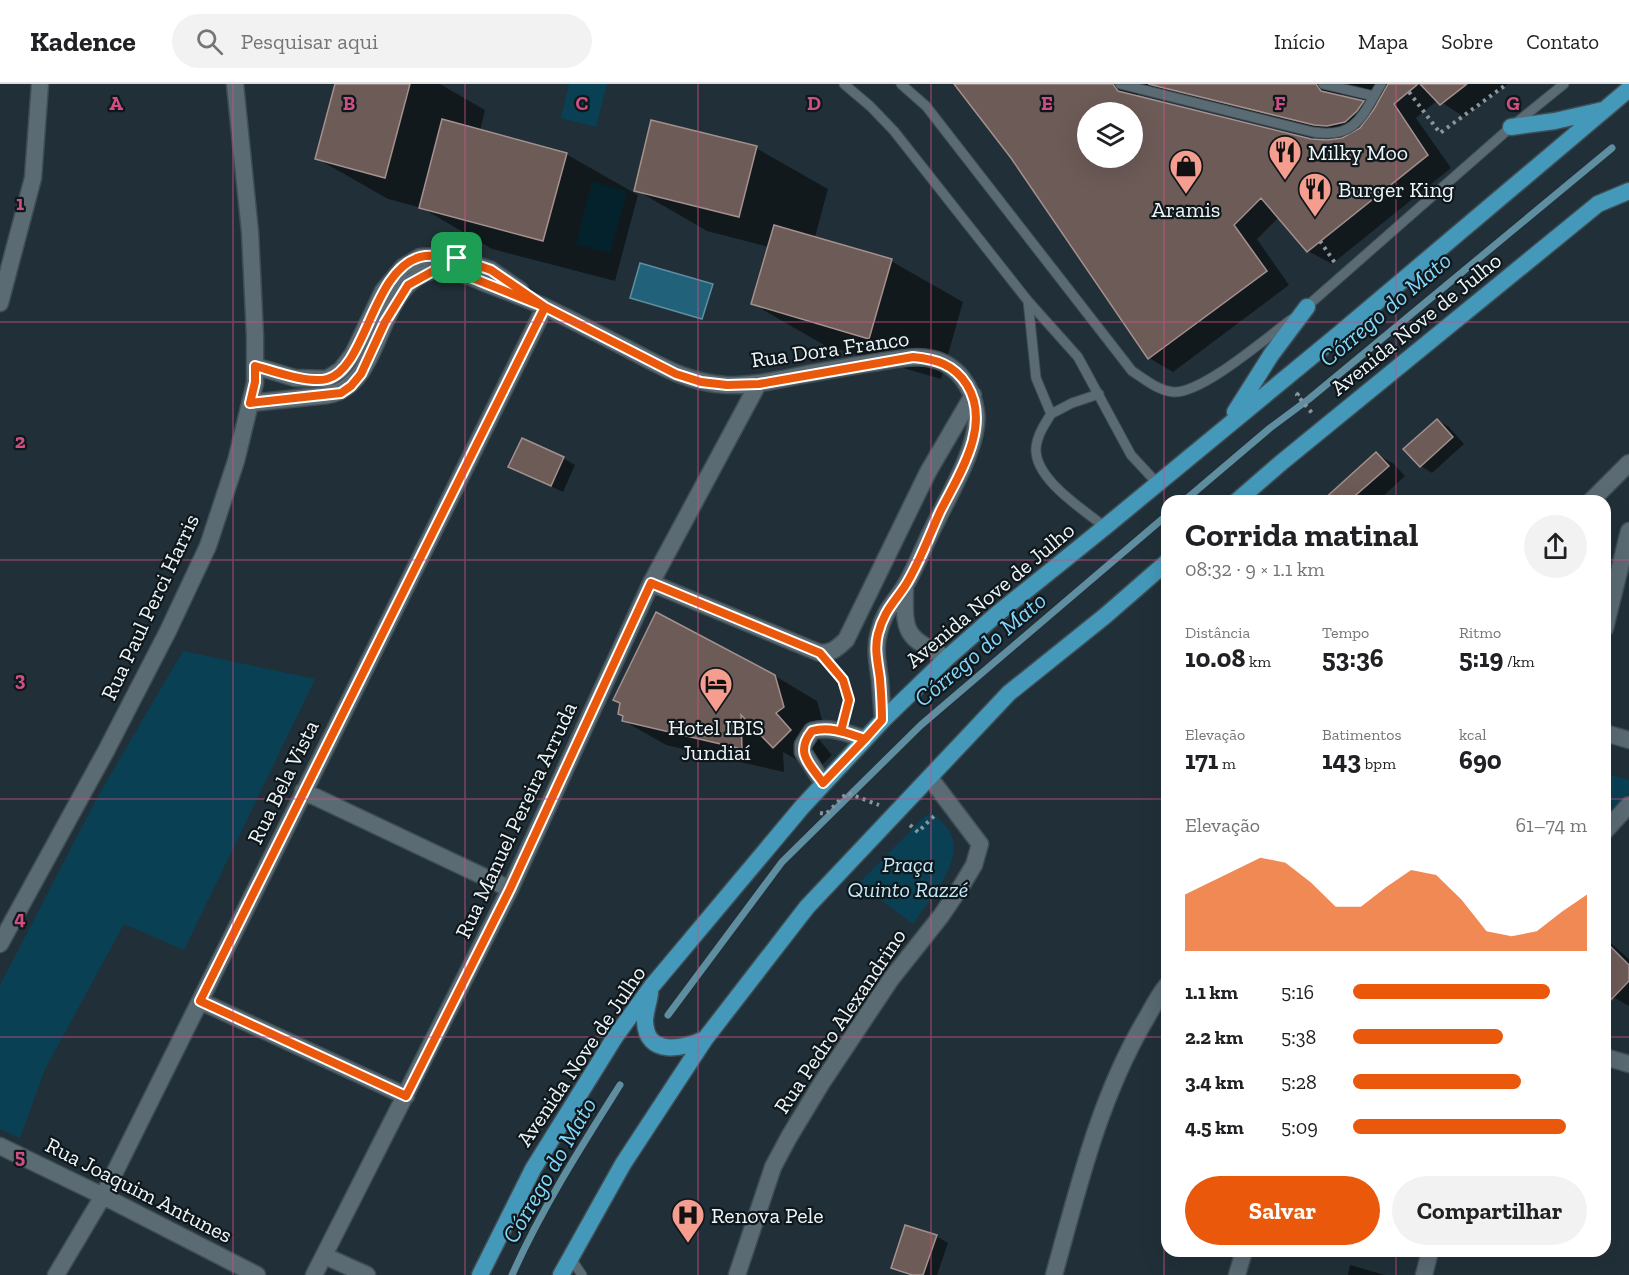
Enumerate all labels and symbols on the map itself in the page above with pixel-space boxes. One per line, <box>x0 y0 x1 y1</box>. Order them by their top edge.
text: A <box>109 91 123 115</box>
text: B <box>343 91 355 115</box>
text: C <box>576 91 589 115</box>
text: D <box>807 91 821 115</box>
text: E <box>1041 91 1053 115</box>
text: F <box>1274 91 1286 115</box>
text: G <box>1506 91 1520 115</box>
restaurant icon: Milky Moo <box>1267 134 1303 181</box>
place label: Milky Moo <box>1308 139 1408 166</box>
shop icon: Aramis <box>1168 148 1204 195</box>
restaurant icon: Burger King <box>1297 171 1333 218</box>
place label: Burger King <box>1338 176 1454 203</box>
text: 1 <box>16 191 24 215</box>
place label: Aramis <box>1152 196 1220 223</box>
pin <box>431 232 482 283</box>
water label: Córrego do Mato <box>1313 245 1457 373</box>
street label: Avenida Nove de Julho <box>1325 247 1507 401</box>
street label: Rua Dora Franco <box>749 325 911 373</box>
text: 2 <box>15 429 26 453</box>
street label: Rua Paul Perci Harris <box>95 510 205 704</box>
street label: Avenida Nove de Julho <box>900 516 1080 674</box>
water label: Córrego do Mato <box>908 585 1052 713</box>
hotel icon: Hotel IBIS Jundiaí <box>698 666 734 713</box>
text: 3 <box>15 667 26 691</box>
street label: Rua Manuel Pereira Arruda <box>449 697 583 942</box>
place label: Hotel IBIS Jundiaí <box>668 714 764 766</box>
street label: Rua Bela Vista <box>241 715 325 848</box>
park label: Praça Quinto Razzé <box>848 851 969 903</box>
text: 4 <box>14 906 26 930</box>
street label: Rua Pedro Alexandrino <box>768 923 912 1119</box>
street label: Avenida Nove de Julho <box>511 961 651 1151</box>
water label: Córrego do Mato <box>496 1092 602 1248</box>
street label: Rua Joaquim Antunes <box>41 1131 237 1249</box>
text: 5 <box>15 1144 25 1168</box>
hospital icon: Renova Pele <box>670 1197 706 1244</box>
place label: Renova Pele <box>711 1202 824 1229</box>

